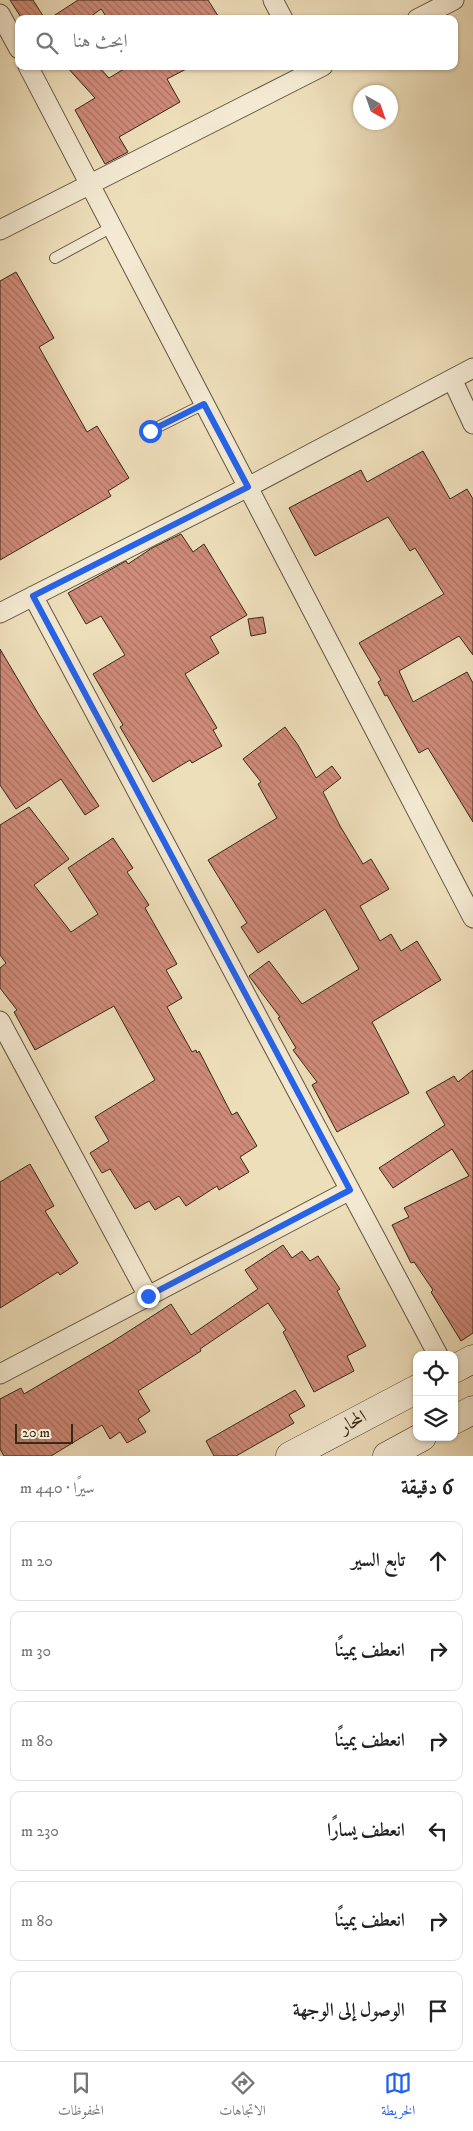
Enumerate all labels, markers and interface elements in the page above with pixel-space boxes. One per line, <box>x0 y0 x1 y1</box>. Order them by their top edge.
search box <box>15 15 458 70</box>
icon: search <box>33 29 61 57</box>
text: ابحث هنا <box>73 30 128 53</box>
north arrow <box>353 85 398 130</box>
route start <box>139 420 162 443</box>
route end <box>137 1285 160 1308</box>
map controls <box>413 1351 458 1441</box>
button: locate <box>413 1351 458 1396</box>
button: layers <box>413 1396 458 1441</box>
street label: المحار <box>333 1405 371 1440</box>
scale bar <box>15 1421 72 1444</box>
text: 20 m <box>22 1424 50 1442</box>
text: 6 دقيقة <box>401 1475 453 1501</box>
text: سيرًا · 440 m <box>20 1478 95 1498</box>
icon: ahead <box>424 1547 452 1575</box>
text: تابع السير <box>351 1549 405 1572</box>
text: 20 m <box>21 1551 53 1571</box>
icon: right <box>424 1637 452 1665</box>
text: انعطف يمينًا <box>335 1639 405 1662</box>
text: 30 m <box>21 1641 51 1661</box>
icon: right <box>424 1727 452 1755</box>
text: انعطف يمينًا <box>335 1729 405 1752</box>
text: 80 m <box>21 1731 53 1751</box>
icon: left <box>424 1817 452 1845</box>
text: انعطف يسارًا <box>327 1819 405 1842</box>
text: 230 m <box>21 1821 59 1841</box>
icon: right <box>424 1907 452 1935</box>
text: انعطف يمينًا <box>335 1909 405 1932</box>
text: 80 m <box>21 1911 53 1931</box>
icon: arrive <box>424 1997 452 2025</box>
text: الوصول إلى الوجهة <box>293 1999 405 2022</box>
tab: المحفوظات <box>58 2069 104 2124</box>
tab: الاتجاهات <box>219 2069 266 2124</box>
tab: الخريطة <box>381 2069 415 2124</box>

